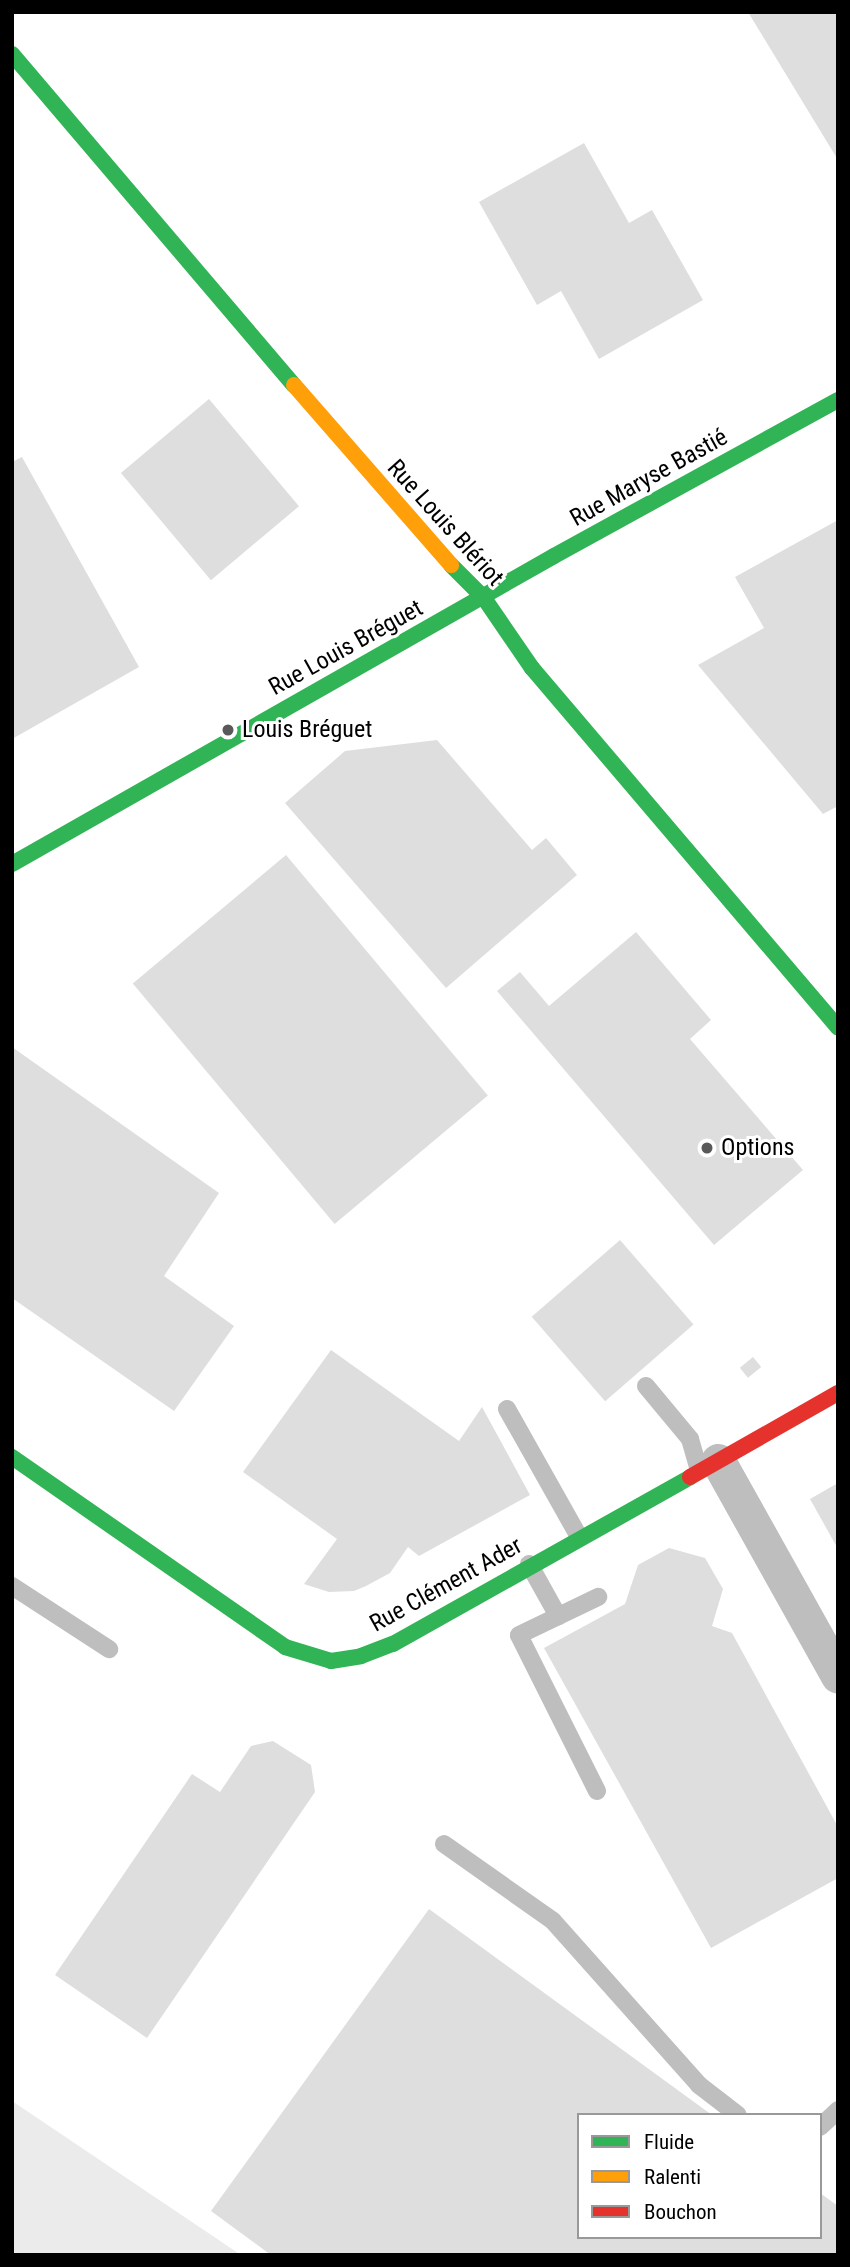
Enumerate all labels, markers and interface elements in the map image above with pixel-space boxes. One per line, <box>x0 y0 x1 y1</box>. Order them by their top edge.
street label: Rue Maryse Bastié <box>565 423 733 533</box>
street label: Rue Louis Blériot <box>381 454 509 592</box>
street label: Rue Louis Bréguet <box>264 594 428 702</box>
place label: Louis Bréguet <box>242 716 372 744</box>
marker: Louis Bréguet <box>220 722 236 738</box>
place label: Options <box>721 1134 794 1162</box>
marker: Options <box>699 1140 715 1156</box>
street label: Rue Clément Ader <box>365 1531 527 1639</box>
legend <box>577 2113 822 2239</box>
text: Fluide <box>644 2130 694 2154</box>
text: Ralenti <box>644 2165 701 2189</box>
text: Bouchon <box>644 2200 717 2224</box>

